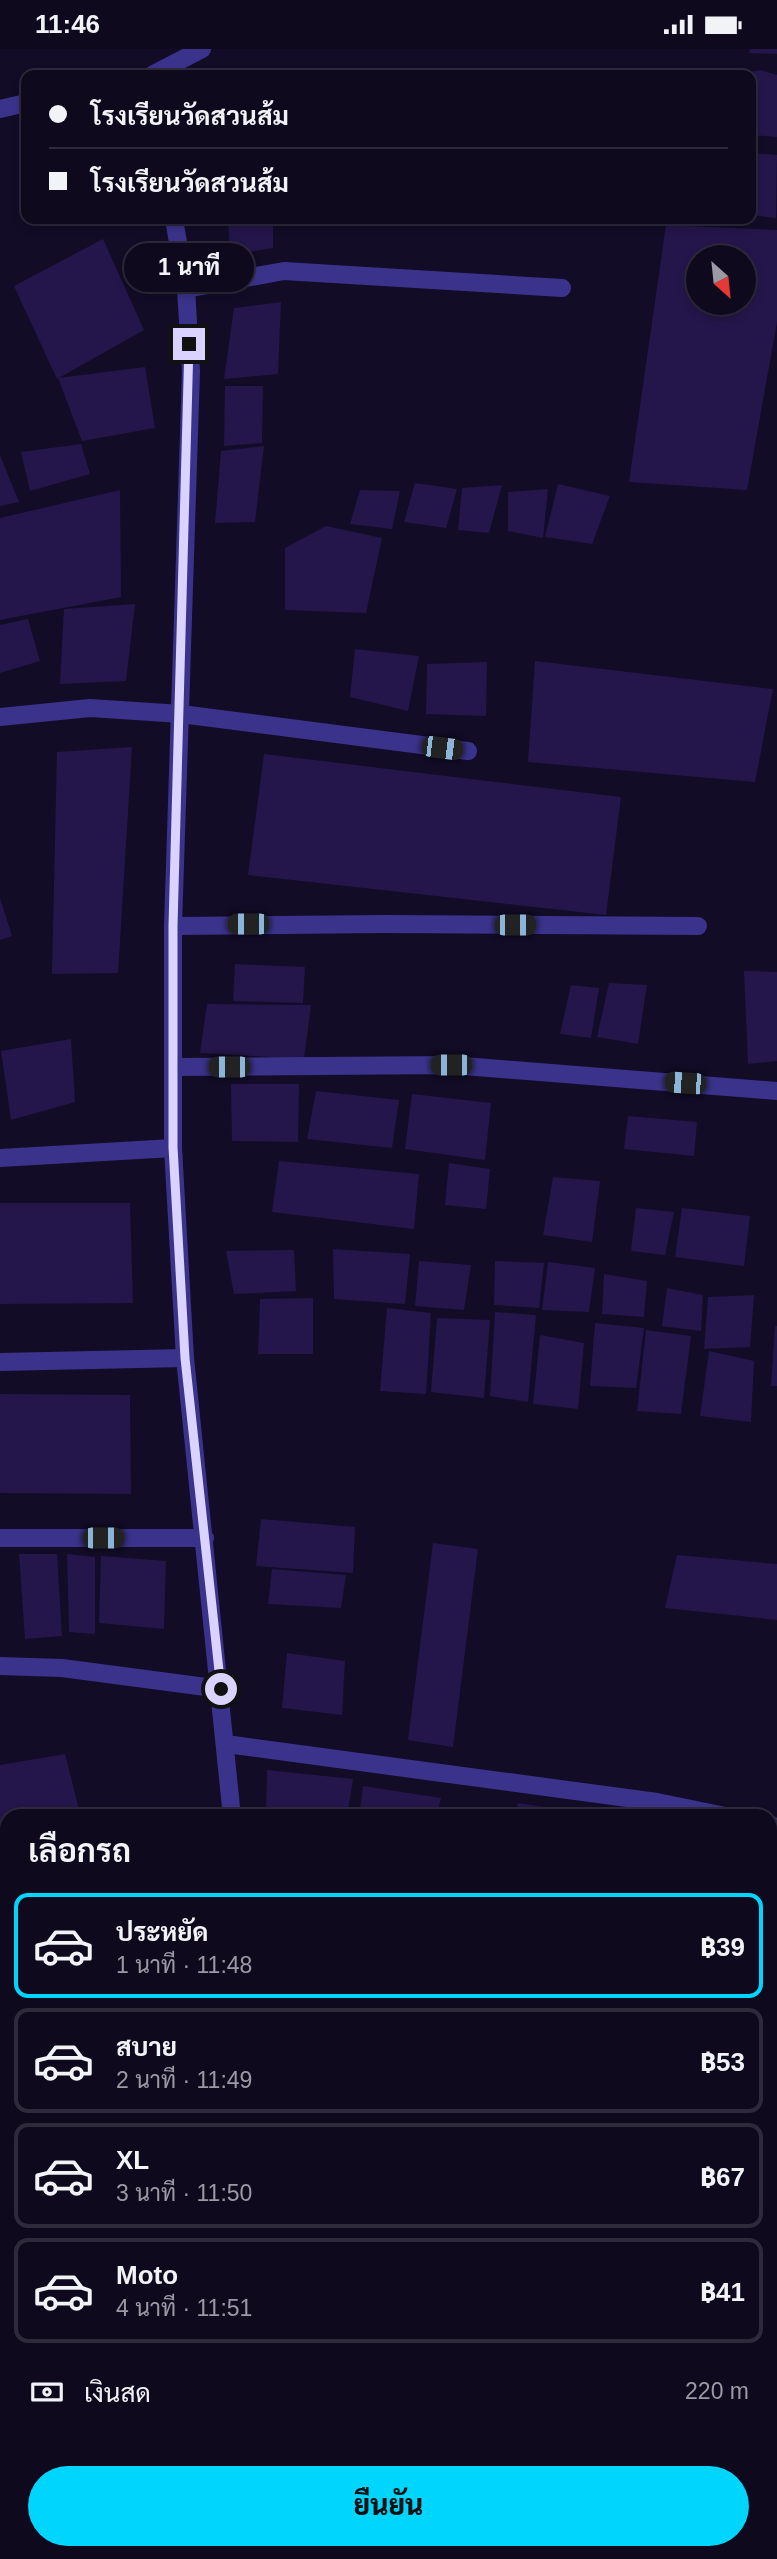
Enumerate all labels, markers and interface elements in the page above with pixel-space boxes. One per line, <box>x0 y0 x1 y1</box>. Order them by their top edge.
text: 11:46 <box>35 9 100 39</box>
text: โรงเรียนวัดสวนส้ม <box>91 101 289 131</box>
text: โรงเรียนวัดสวนส้ม <box>91 168 289 198</box>
callout: 1 นาที <box>124 243 254 292</box>
north arrow <box>686 245 756 315</box>
map controls <box>686 245 756 315</box>
text: 1 นาที <box>158 254 220 280</box>
route end <box>173 328 205 360</box>
car <box>420 735 465 761</box>
car <box>228 914 270 935</box>
car <box>495 915 537 936</box>
car <box>431 1055 473 1076</box>
car <box>209 1057 251 1078</box>
car <box>664 1071 707 1095</box>
car <box>83 1528 125 1549</box>
route start <box>205 1673 237 1705</box>
text: เลือกรถ <box>28 1833 131 1869</box>
icon: car <box>32 1914 95 1977</box>
text: ประหยัด <box>116 1917 209 1947</box>
text: ฿39 <box>700 1932 745 1962</box>
text: 1 นาที · 11:48 <box>116 1952 252 1978</box>
icon: car <box>32 2029 95 2092</box>
text: สบาย <box>116 2032 177 2062</box>
text: ฿53 <box>700 2047 745 2077</box>
text: 2 นาที · 11:49 <box>116 2067 252 2093</box>
icon: car <box>32 2144 95 2207</box>
text: XL <box>116 2145 149 2175</box>
text: ฿67 <box>700 2162 745 2192</box>
text: 3 นาที · 11:50 <box>116 2180 252 2206</box>
icon: car <box>32 2259 95 2322</box>
text: Moto <box>116 2260 178 2290</box>
text: ฿41 <box>700 2277 745 2307</box>
text: 4 นาที · 11:51 <box>116 2295 252 2321</box>
icon: cash <box>28 2373 66 2411</box>
text: เงินสด <box>84 2378 151 2408</box>
text: 220 m <box>685 2378 749 2404</box>
button: ยืนยัน <box>28 2466 749 2546</box>

